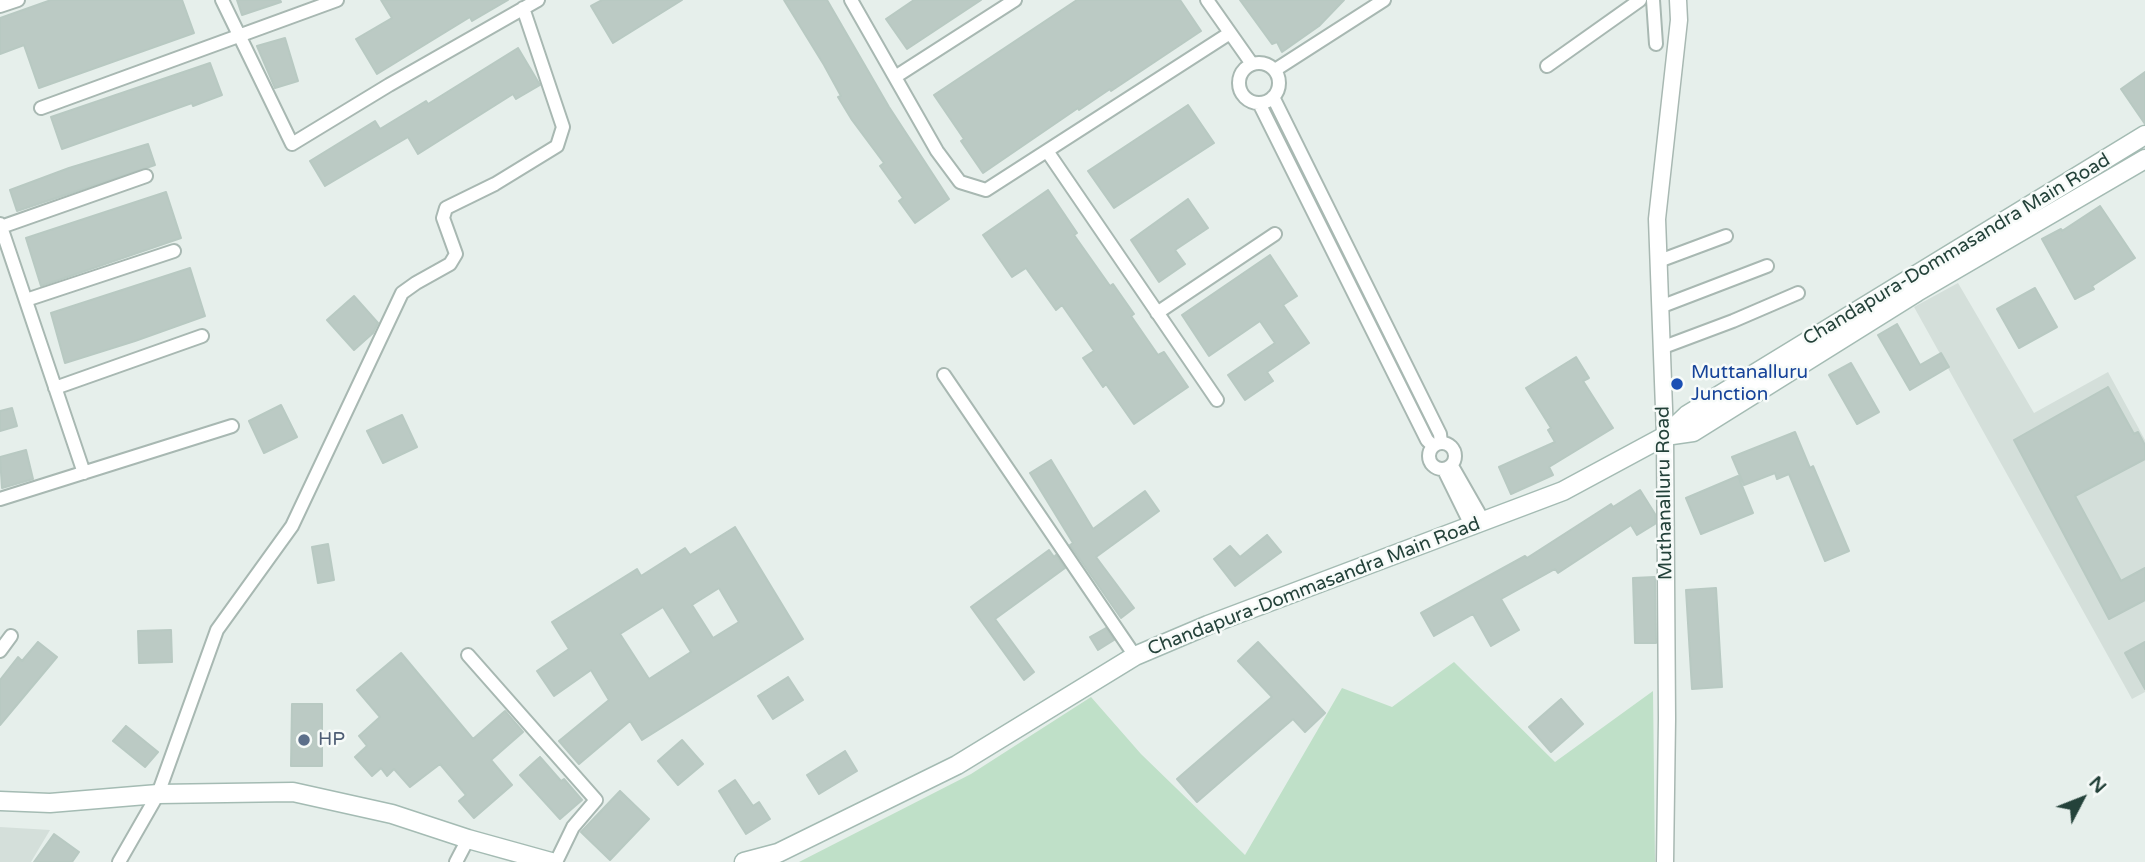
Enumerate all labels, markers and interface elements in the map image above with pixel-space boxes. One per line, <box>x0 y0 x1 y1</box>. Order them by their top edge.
street label: Chandapura-Dommasandra Main Road <box>1799 149 2115 351</box>
place label: Muttanalluru Junction <box>1691 362 1808 406</box>
marker: Muttanalluru Junction <box>1669 376 1685 392</box>
street label: Muthanalluru Road <box>1652 406 1678 580</box>
street label: Chandapura-Dommasandra Main Road <box>1145 513 1483 661</box>
place label: HP <box>318 729 345 751</box>
marker: HP <box>296 732 312 748</box>
north arrow <box>2047 764 2117 834</box>
text: N <box>2084 772 2111 798</box>

